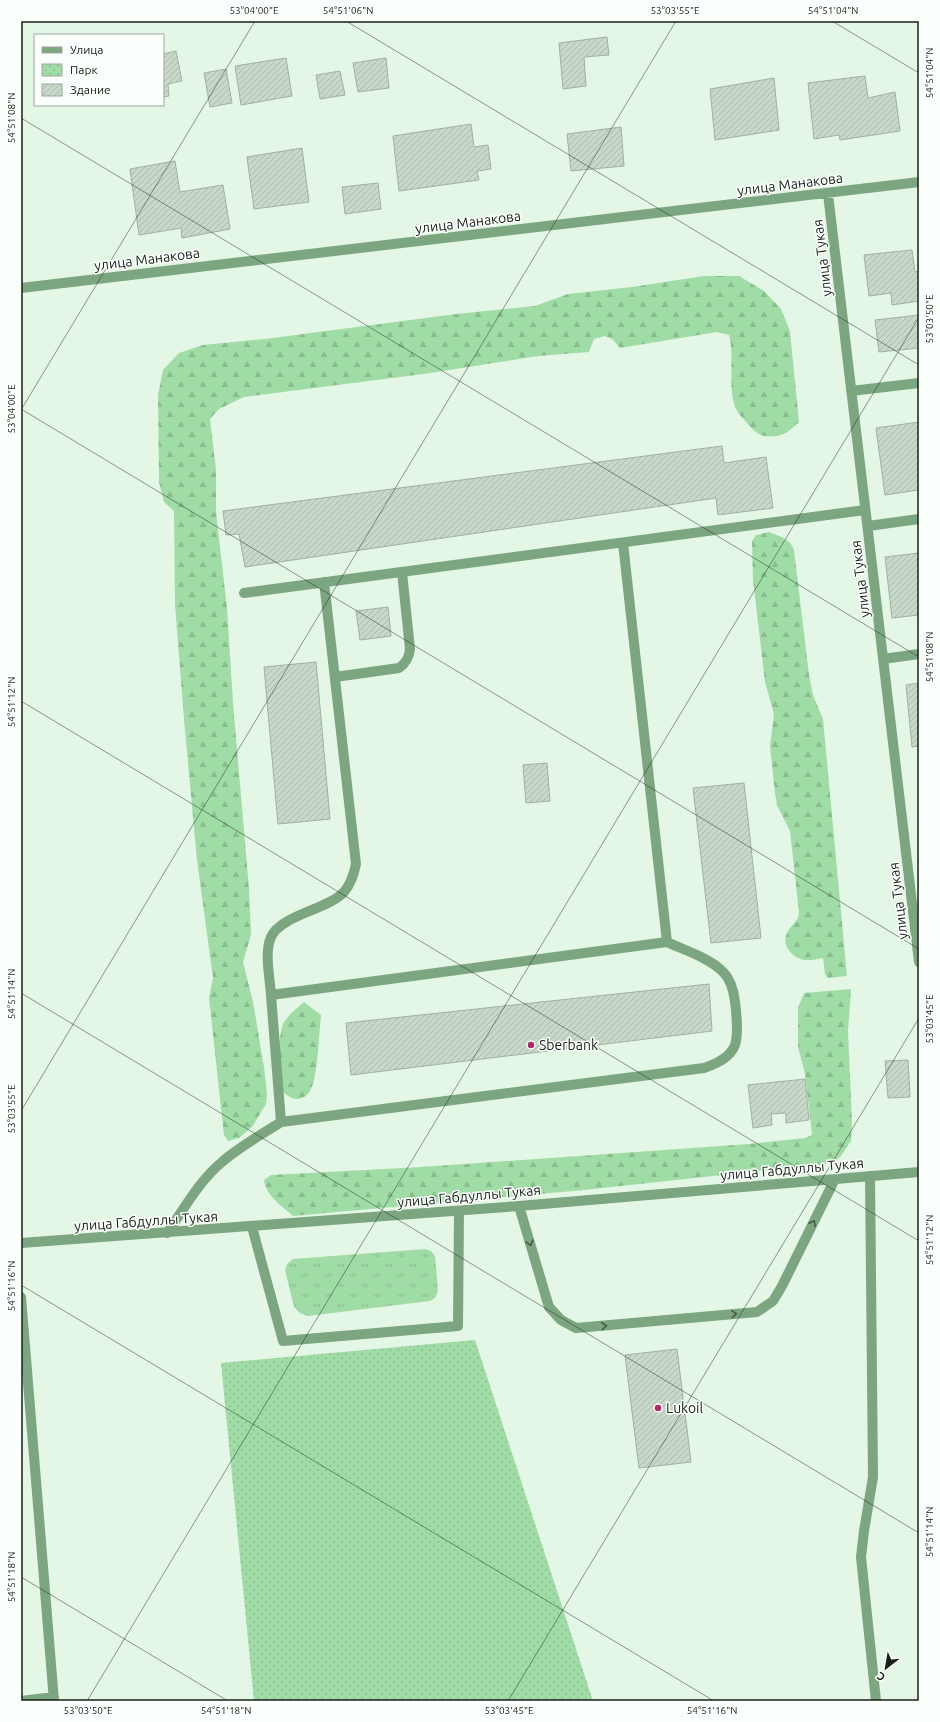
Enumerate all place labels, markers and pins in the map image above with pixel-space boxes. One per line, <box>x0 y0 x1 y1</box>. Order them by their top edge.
place label: Sberbank <box>539 1037 598 1053</box>
marker: Sberbank <box>526 1040 536 1050</box>
place label: Lukoil <box>666 1400 704 1416</box>
marker: Lukoil <box>653 1403 663 1413</box>

